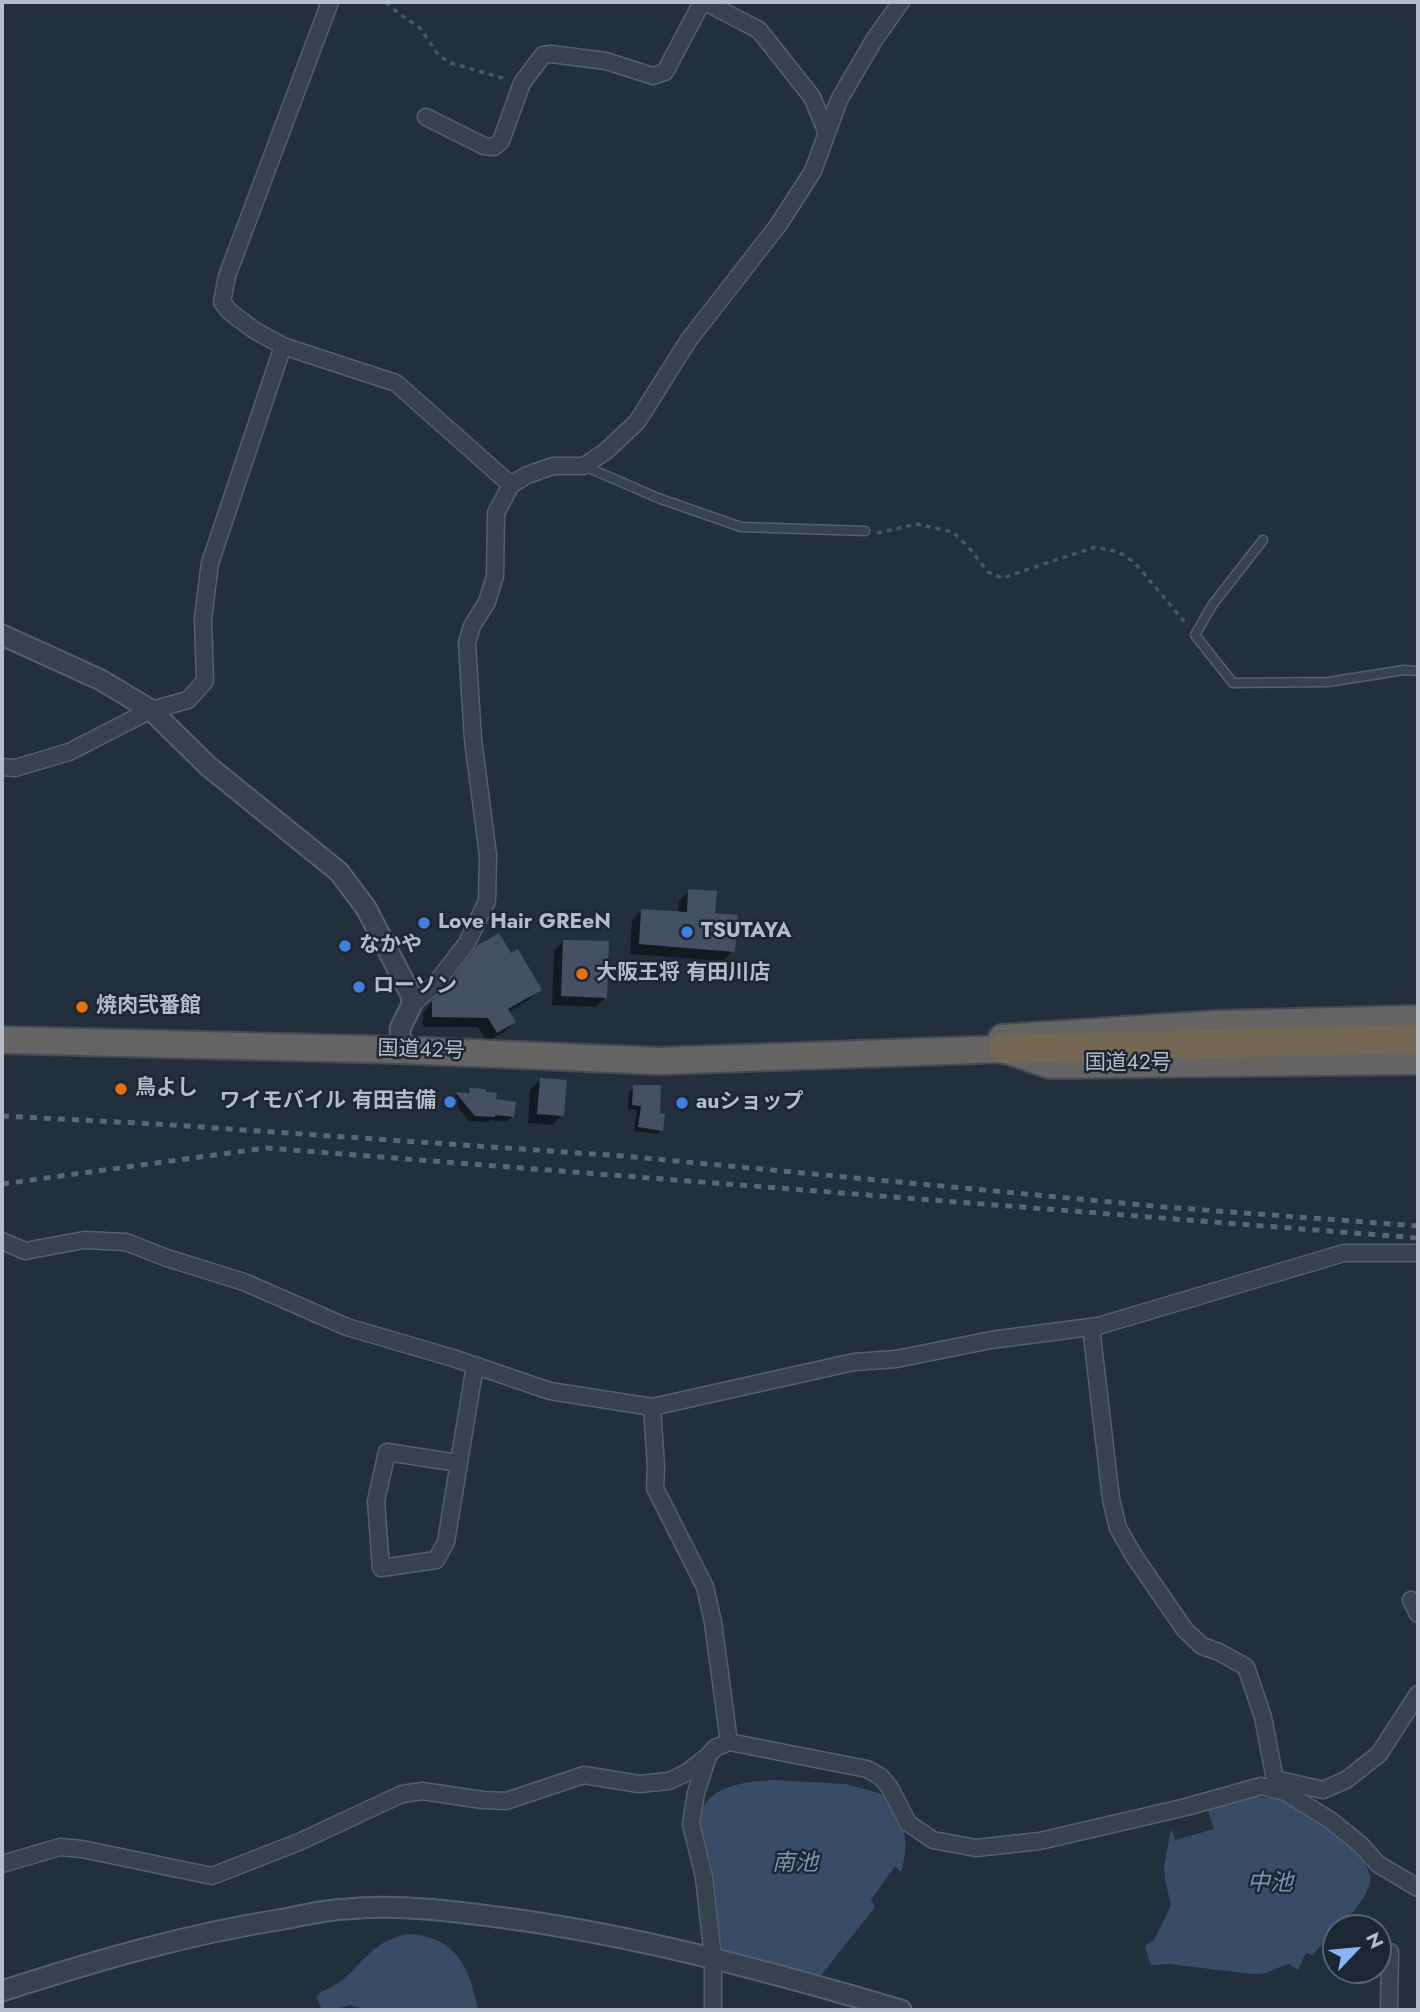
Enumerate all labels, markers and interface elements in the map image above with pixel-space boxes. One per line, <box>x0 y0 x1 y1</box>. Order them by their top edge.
place label: Love Hair GREeN <box>438 910 611 936</box>
marker: Love Hair GREeN <box>416 915 432 931</box>
place label: TSUTAYA <box>701 919 791 945</box>
marker: TSUTAYA <box>679 924 695 940</box>
place label: なかや <box>359 933 422 959</box>
marker: なかや <box>337 938 353 954</box>
place label: 大阪王将 有田川店 <box>596 961 770 987</box>
marker: 大阪王将 有田川店 <box>574 966 590 982</box>
place label: ローソン <box>373 974 457 1000</box>
marker: ローソン <box>351 979 367 995</box>
place label: 焼肉弐番館 <box>96 994 201 1020</box>
marker: 焼肉弐番館 <box>74 999 90 1015</box>
street label: 国道42号 <box>377 1037 465 1065</box>
street label: 国道42号 <box>1084 1051 1172 1077</box>
place label: 鳥よし <box>135 1076 198 1102</box>
marker: 鳥よし <box>113 1081 129 1097</box>
place label: ワイモバイル 有田吉備 <box>220 1089 436 1115</box>
place label: auショップ <box>696 1090 803 1116</box>
marker: ワイモバイル 有田吉備 <box>442 1094 458 1110</box>
marker: auショップ <box>674 1095 690 1111</box>
water label: 南池 <box>772 1850 818 1878</box>
water label: 中池 <box>1247 1870 1293 1898</box>
north arrow <box>1322 1914 1392 1984</box>
text: N <box>1359 1928 1390 1953</box>

